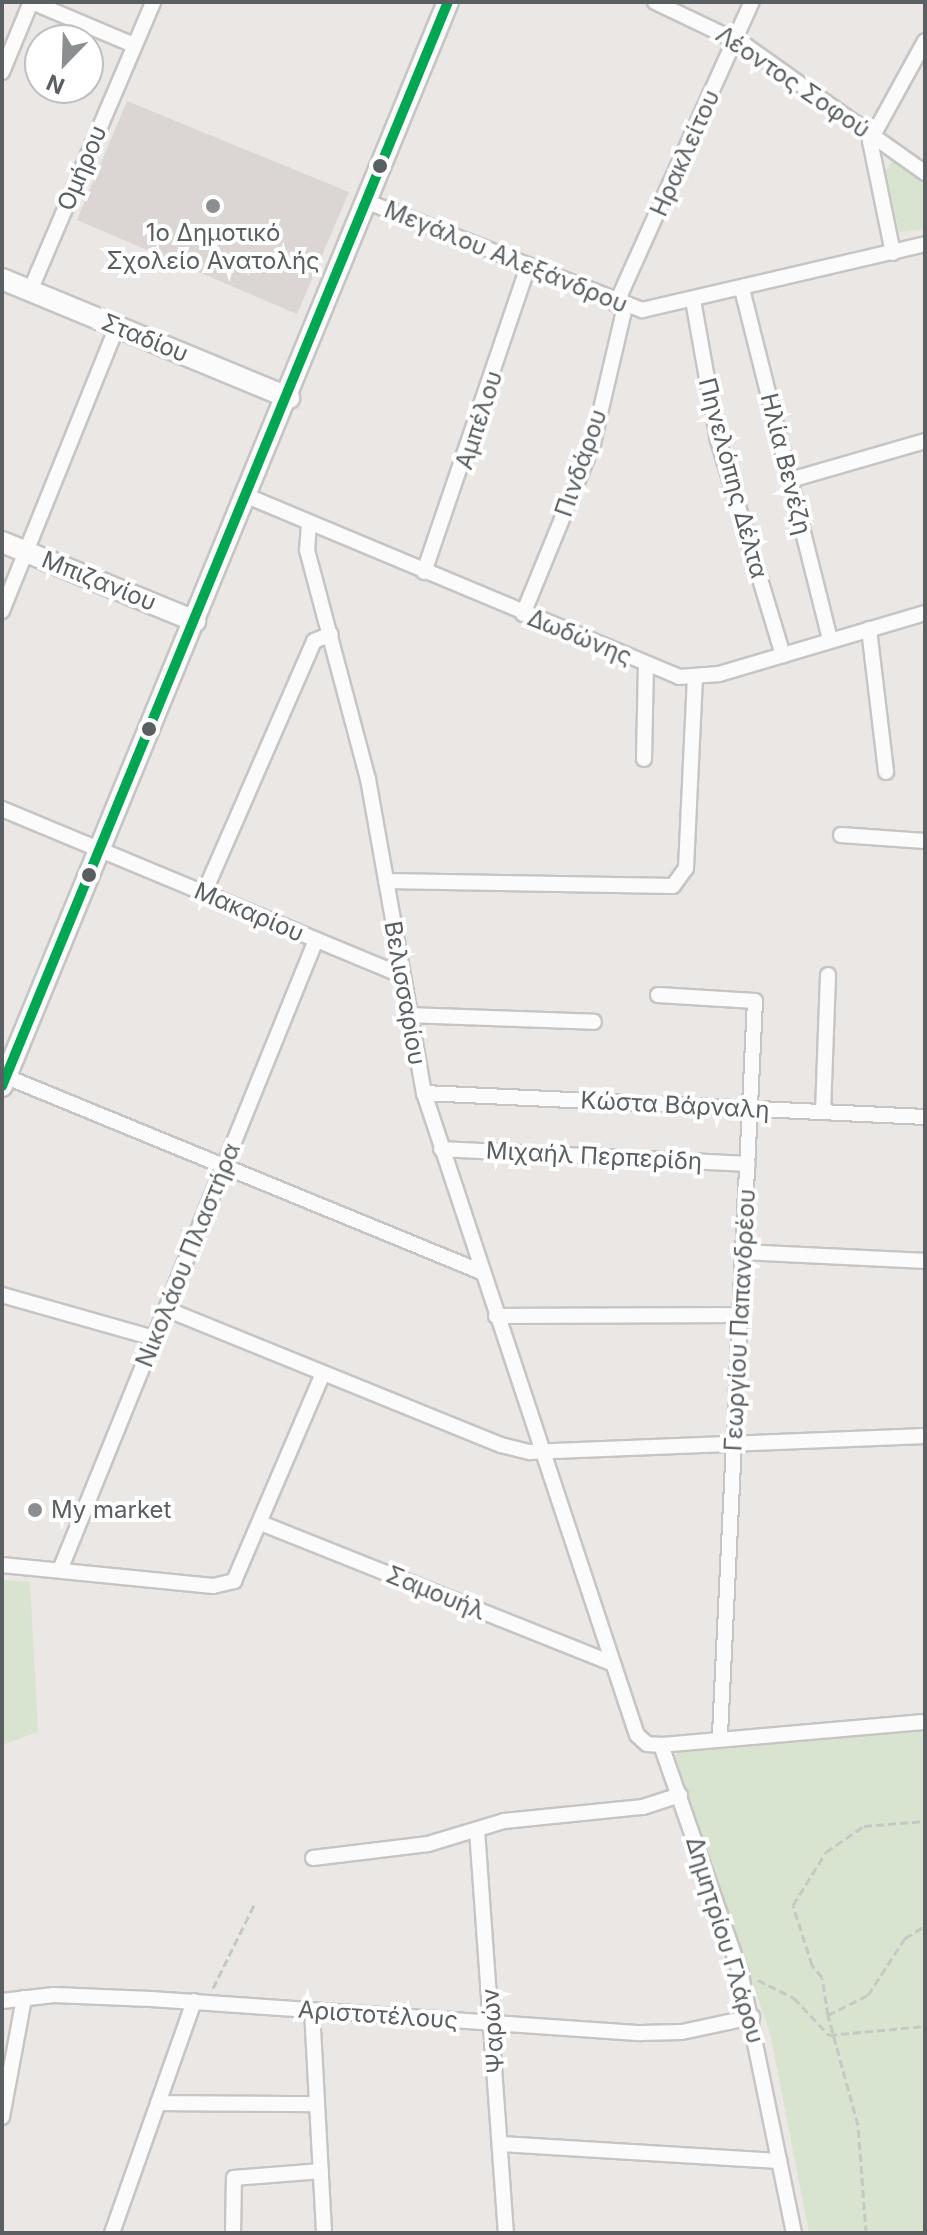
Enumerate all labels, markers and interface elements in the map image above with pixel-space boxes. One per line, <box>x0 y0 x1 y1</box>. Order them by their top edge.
street label: Λέοντος Σοφού <box>711 20 875 144</box>
north arrow <box>24 24 104 104</box>
text: N <box>43 69 68 99</box>
street label: Ηρακλείτου <box>644 85 726 221</box>
street label: Ομήρου <box>51 121 113 215</box>
unlabelled marker <box>372 158 388 174</box>
street label: Μεγάλου Αλεξάνδρου <box>380 195 632 319</box>
marker: 1ο Δημοτικό Σχολείο Ανατολής <box>204 197 222 215</box>
place label: 1ο Δημοτικό Σχολείο Ανατολής <box>106 219 320 275</box>
street label: Σταδίου <box>97 308 193 368</box>
street label: Αμπέλου <box>450 367 508 473</box>
street label: Πηνελόπης Δέλτα <box>692 375 774 581</box>
street label: Ηλία Βενέζη <box>755 390 817 538</box>
street label: Πινδάρου <box>549 405 613 521</box>
street label: Μπιζανίου <box>38 545 160 617</box>
street label: Δωδώνης <box>524 603 636 671</box>
unlabelled marker <box>141 721 157 737</box>
unlabelled marker <box>81 867 97 883</box>
street label: Μακαρίου <box>190 876 308 948</box>
street label: Βελισσαρίου <box>378 919 432 1067</box>
street label: Κώστα Βάρναλη <box>580 1086 770 1124</box>
street label: Μιχαήλ Περπερίδη <box>485 1136 703 1176</box>
street label: Νικολάου Πλαστήρα <box>130 1139 246 1371</box>
street label: Γεωργίου Παπανδρέου <box>719 1188 761 1452</box>
place label: My market <box>51 1496 171 1524</box>
marker: My market <box>26 1501 44 1519</box>
street label: Σαμουήλ <box>382 1560 490 1626</box>
street label: Δημητρίου Γλάρου <box>680 1833 770 2047</box>
street label: Ψαρών <box>476 1988 510 2074</box>
street label: Αριστοτέλους <box>297 1995 459 2035</box>

